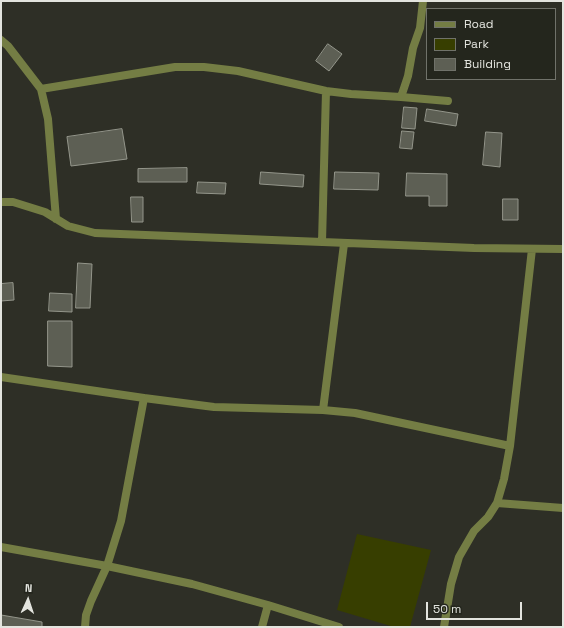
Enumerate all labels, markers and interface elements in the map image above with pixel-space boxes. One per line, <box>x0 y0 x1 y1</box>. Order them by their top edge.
legend <box>426 8 556 80</box>
text: Road <box>464 16 493 32</box>
text: Park <box>464 36 489 52</box>
text: Building <box>464 56 511 72</box>
north arrow <box>8 580 48 620</box>
text: N <box>25 581 33 595</box>
scale bar <box>428 594 524 620</box>
text: 50 m <box>433 601 461 617</box>

